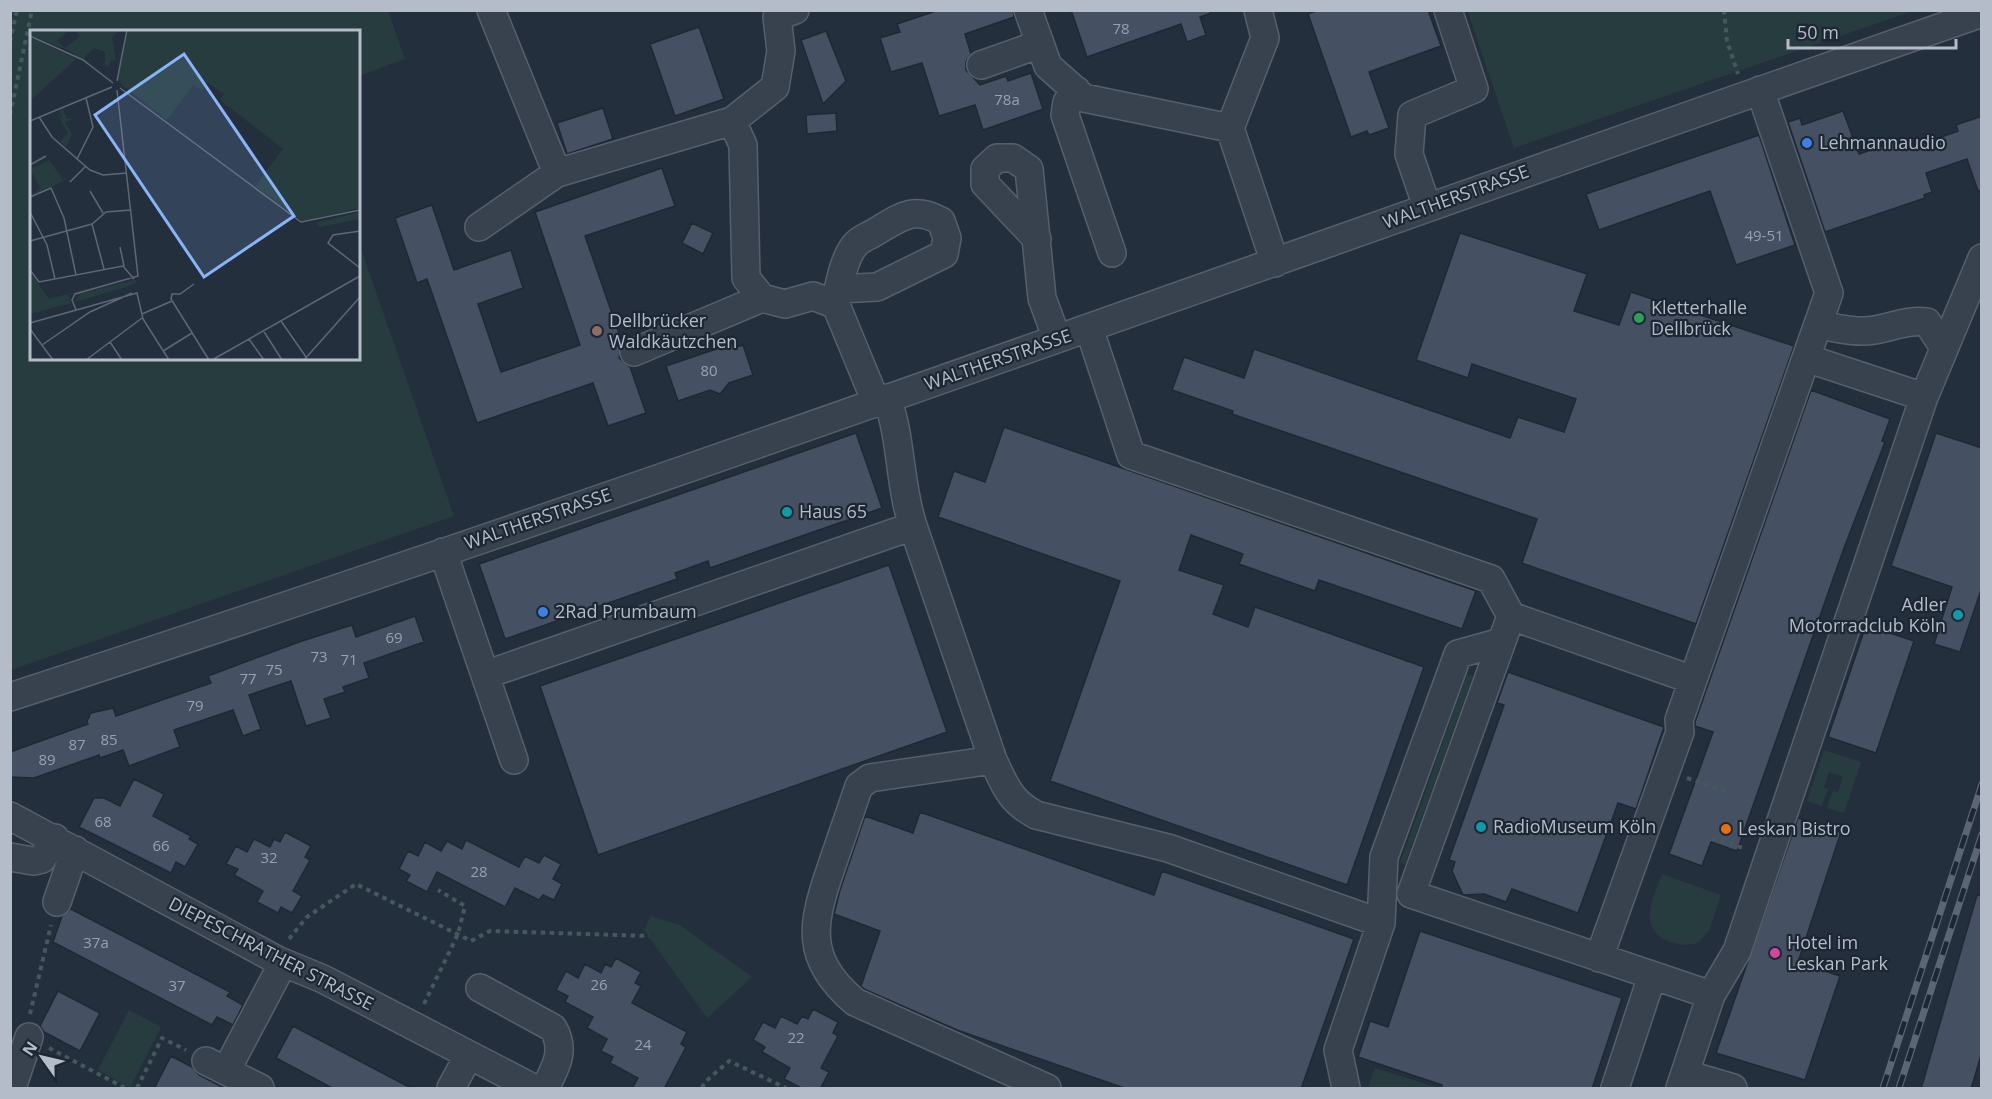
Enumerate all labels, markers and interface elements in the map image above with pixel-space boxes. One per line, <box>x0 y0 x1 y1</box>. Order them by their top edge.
scale bar <box>1788 12 1956 50</box>
house number: 78 <box>1112 18 1130 38</box>
text: 50 m <box>1797 20 1839 44</box>
inset map <box>30 30 360 360</box>
house number: 78a <box>994 89 1020 109</box>
place label: Lehmannaudio <box>1819 130 1946 154</box>
marker: Lehmannaudio <box>1800 136 1814 150</box>
street label: WALTHERSTRASSE <box>1379 158 1532 234</box>
house number: 49-51 <box>1744 225 1784 245</box>
place label: Kletterhalle Dellbrück <box>1651 295 1747 340</box>
place label: Dellbrücker Waldkäutzchen <box>609 308 737 353</box>
marker: Kletterhalle Dellbrück <box>1632 311 1646 325</box>
street label: WALTHERSTRASSE <box>921 323 1074 395</box>
marker: Dellbrücker Waldkäutzchen <box>590 324 604 338</box>
house number: 80 <box>700 360 718 380</box>
street label: WALTHERSTRASSE <box>461 482 614 554</box>
place label: Haus 65 <box>799 499 867 523</box>
marker: Haus 65 <box>780 505 794 519</box>
place label: Adler Motorradclub Köln <box>1789 592 1947 637</box>
place label: 2Rad Prumbaum <box>555 599 697 623</box>
marker: 2Rad Prumbaum <box>536 605 550 619</box>
marker: Adler Motorradclub Köln <box>1951 608 1965 622</box>
house number: 69 <box>385 627 403 647</box>
house number: 73 <box>310 646 328 666</box>
house number: 71 <box>340 649 358 669</box>
house number: 75 <box>265 659 283 679</box>
house number: 77 <box>239 668 257 688</box>
house number: 79 <box>186 695 204 715</box>
house number: 85 <box>100 729 118 749</box>
house number: 87 <box>68 734 86 754</box>
house number: 89 <box>38 749 56 769</box>
house number: 68 <box>94 811 112 831</box>
place label: RadioMuseum Köln <box>1493 814 1656 838</box>
place label: Leskan Bistro <box>1738 816 1851 840</box>
marker: RadioMuseum Köln <box>1474 820 1488 834</box>
marker: Leskan Bistro <box>1719 822 1733 836</box>
house number: 66 <box>152 835 170 855</box>
house number: 32 <box>260 847 278 867</box>
house number: 28 <box>470 861 488 881</box>
street label: DIEPESCHRATHER STRASSE <box>165 891 378 1015</box>
place label: Hotel im Leskan Park <box>1787 930 1888 975</box>
house number: 37a <box>83 932 109 952</box>
marker: Hotel im Leskan Park <box>1768 946 1782 960</box>
house number: 26 <box>590 974 608 994</box>
house number: 37 <box>168 975 186 995</box>
north arrow <box>12 1027 72 1087</box>
house number: 22 <box>787 1027 805 1047</box>
house number: 24 <box>634 1034 652 1054</box>
text: N <box>17 1037 42 1060</box>

